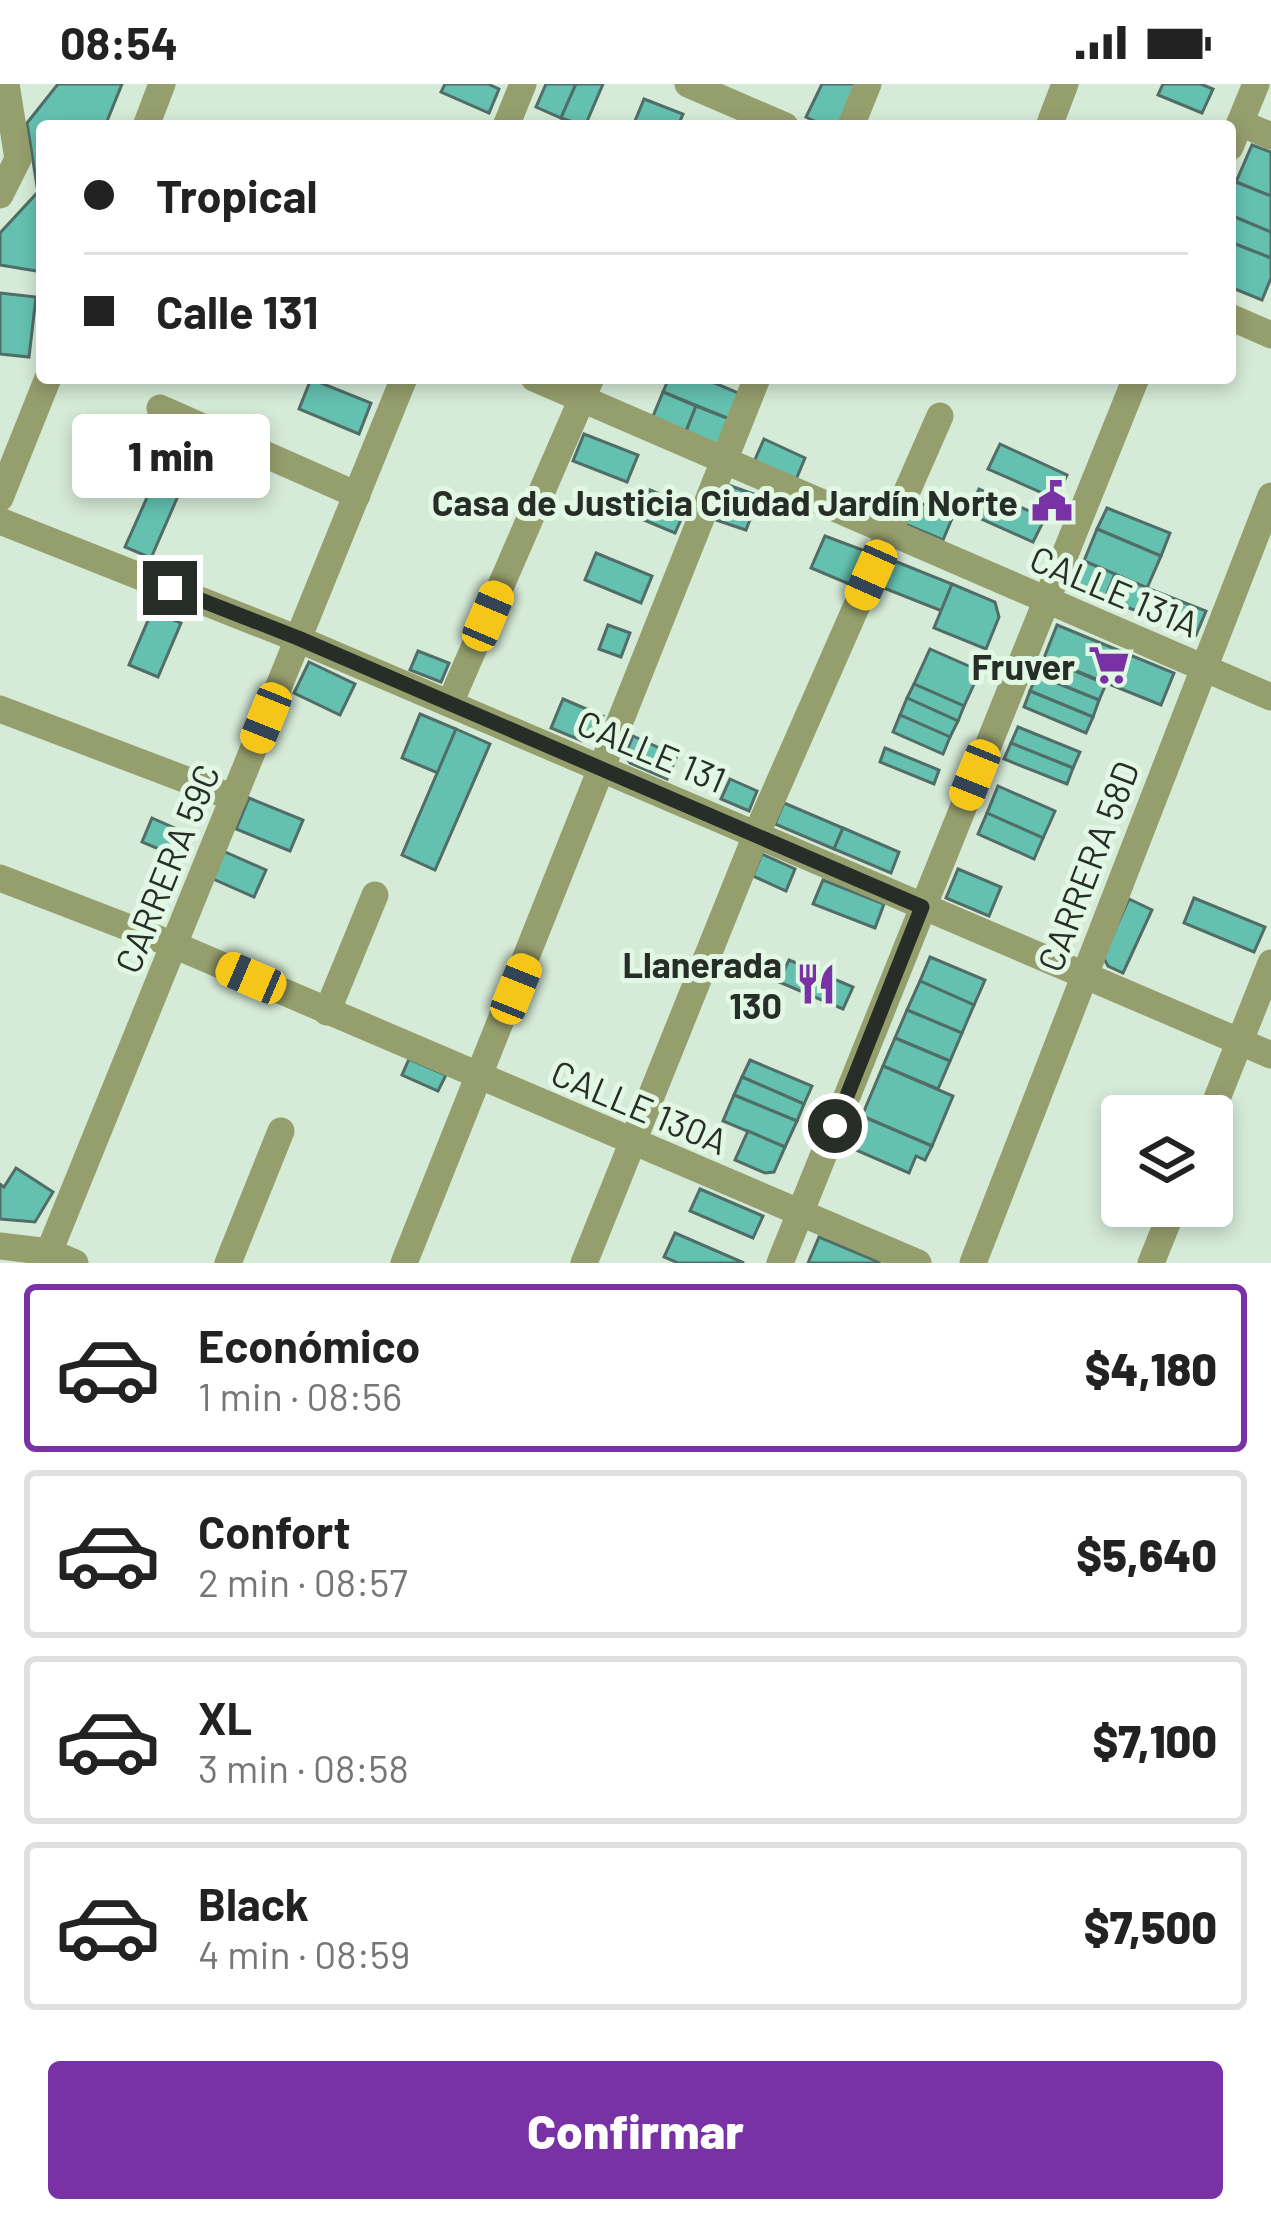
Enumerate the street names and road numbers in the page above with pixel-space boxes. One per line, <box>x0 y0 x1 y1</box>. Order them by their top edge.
street label: CALLE 131A <box>1024 535 1206 645</box>
street label: CALLE 131 <box>571 700 733 800</box>
street label: CARRERA 58D <box>1027 755 1147 977</box>
street label: CARRERA 59C <box>105 757 227 979</box>
street label: CALLE 130A <box>546 1050 734 1162</box>

